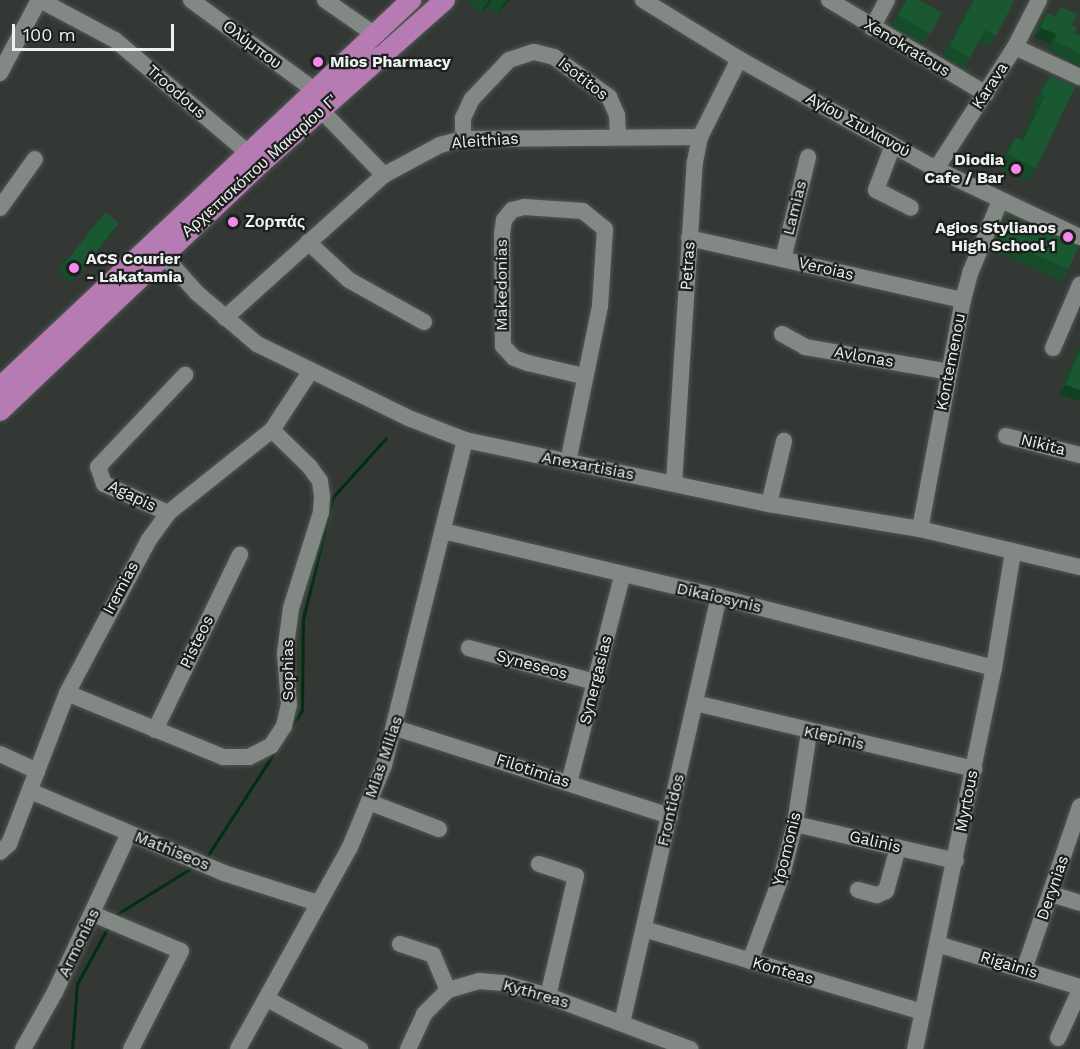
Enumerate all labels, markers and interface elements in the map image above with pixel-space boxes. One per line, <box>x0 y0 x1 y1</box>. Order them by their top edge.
scale bar <box>15 12 177 50</box>
street label: Xenokratous <box>861 15 953 81</box>
street label: Ολύμπου <box>219 17 285 73</box>
text: 100 m <box>23 24 76 45</box>
place label: Mios Pharmacy <box>330 52 451 72</box>
street label: Isotitos <box>554 54 612 104</box>
marker: Mios Pharmacy <box>311 55 325 69</box>
street label: Karava <box>968 59 1012 113</box>
street label: Troodous <box>143 61 209 123</box>
street label: Αγίου Στυλιανού <box>803 89 913 161</box>
street label: Αρχιεπισκόπου Μακαρίου Γ' <box>178 91 342 241</box>
street label: Aleithias <box>451 129 519 153</box>
place label: Diodia Cafe / Bar <box>924 150 1004 188</box>
marker: Diodia Cafe / Bar <box>1009 162 1023 176</box>
street label: Lamias <box>779 179 811 237</box>
place label: Ζορπάς <box>245 212 305 232</box>
marker: Ζορπάς <box>226 215 240 229</box>
place label: Agios Stylianos High School 1 <box>935 218 1056 256</box>
marker: Agios Stylianos High School 1 <box>1061 230 1075 244</box>
street label: Makedonias <box>492 239 512 331</box>
street label: Petras <box>677 241 699 291</box>
place label: ACS Courier - Lakatamia <box>86 249 182 287</box>
street label: Veroias <box>796 253 856 285</box>
marker: ACS Courier - Lakatamia <box>67 261 81 275</box>
street label: Kontemenou <box>932 312 970 412</box>
street label: Avlonas <box>833 342 895 372</box>
street label: Nikita <box>1019 430 1067 460</box>
street label: Anexartisias <box>540 448 636 484</box>
street label: Agapis <box>105 476 159 516</box>
street label: Iremias <box>99 558 143 618</box>
street label: Dikaiosynis <box>675 579 763 617</box>
street label: Pisteos <box>176 612 218 672</box>
street label: Synergasias <box>576 633 616 727</box>
street label: Sophias <box>278 639 298 701</box>
street label: Syneseos <box>494 646 570 684</box>
street label: Mias Milias <box>361 713 407 801</box>
street label: Klepinis <box>802 722 866 754</box>
street label: Filotimias <box>494 750 572 792</box>
street label: Myrtous <box>952 768 982 834</box>
street label: Frontidos <box>653 772 689 848</box>
street label: Ypomonis <box>769 810 805 888</box>
street label: Mathiseos <box>132 827 212 875</box>
street label: Galinis <box>847 827 903 857</box>
street label: Derynias <box>1033 853 1073 923</box>
street label: Armonias <box>54 906 104 980</box>
street label: Rigainis <box>978 947 1040 983</box>
street label: Konteas <box>750 953 816 989</box>
street label: Kythreas <box>501 975 571 1013</box>

